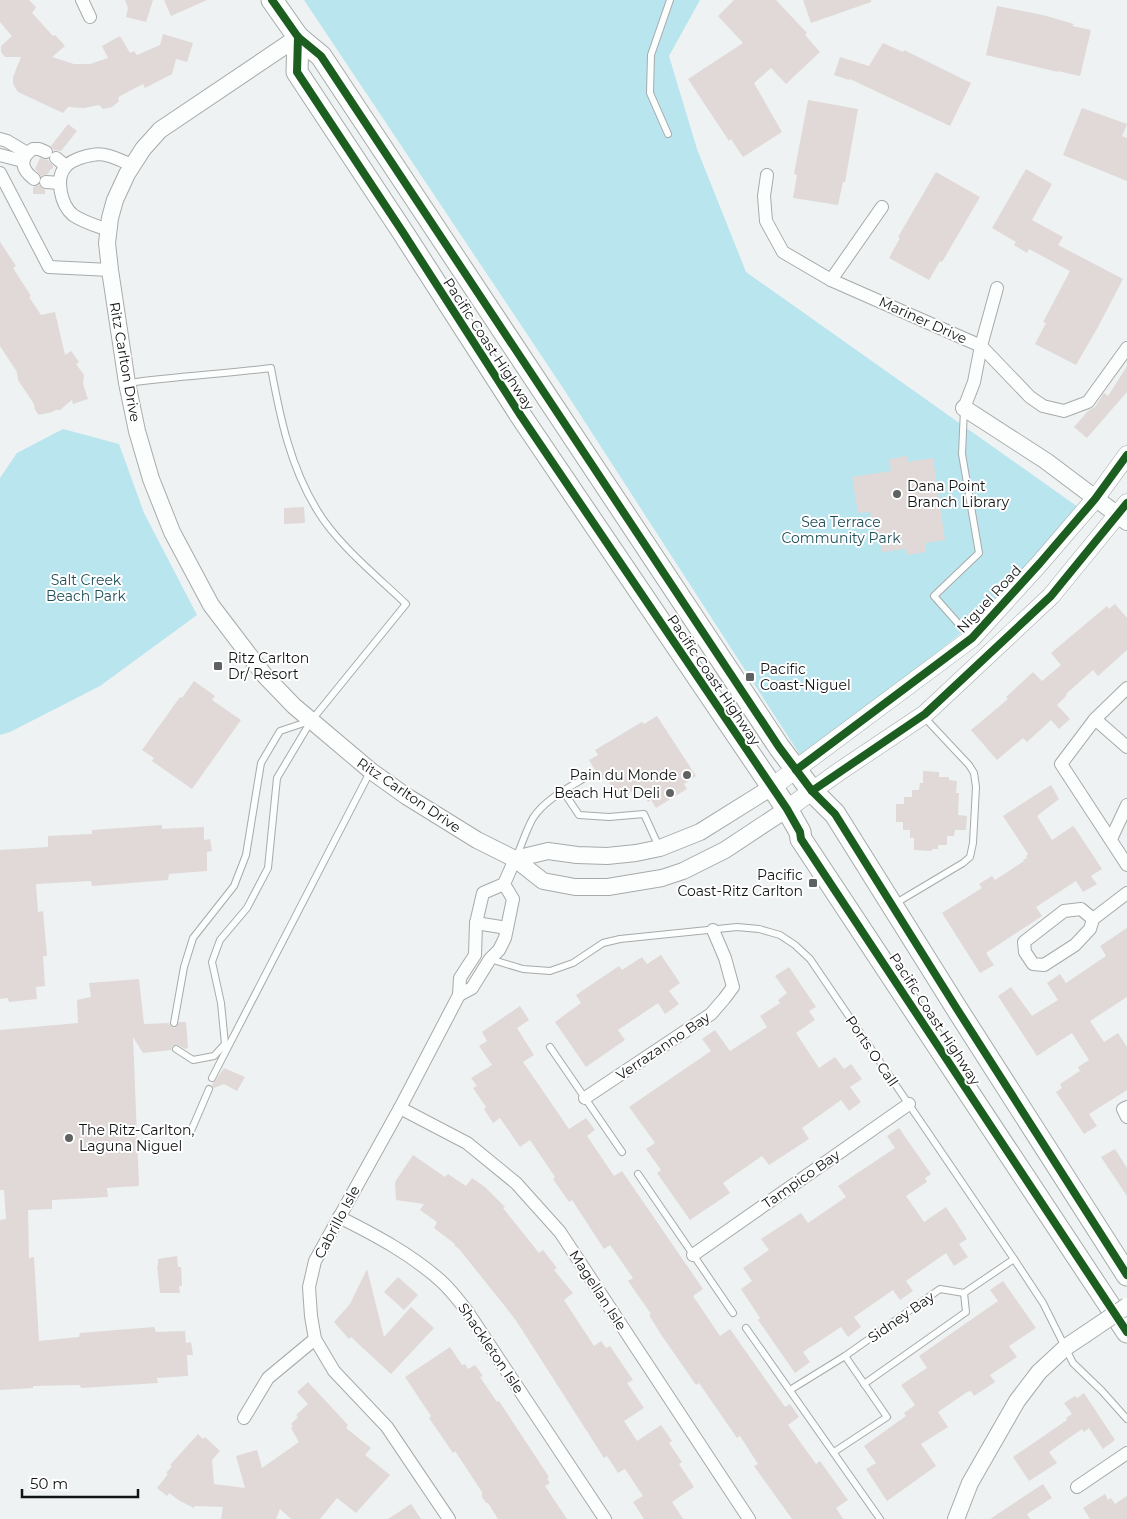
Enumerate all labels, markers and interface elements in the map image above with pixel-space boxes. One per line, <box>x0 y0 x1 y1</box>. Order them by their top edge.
street label: Pacific Coast Highway <box>439 274 539 414</box>
street label: Mariner Drive <box>876 293 970 347</box>
street label: Ritz Carlton Drive <box>106 301 144 423</box>
place label: Dana Point Branch Library <box>907 477 1010 511</box>
marker: Dana Point Branch Library <box>891 488 903 500</box>
park label: Sea Terrace Community Park <box>781 513 901 547</box>
street label: Niguel Road <box>953 561 1025 637</box>
park label: Salt Creek Beach Park <box>46 571 127 605</box>
street label: Pacific Coast Highway <box>663 611 765 749</box>
place label: Ritz Carlton Dr/ Resort <box>228 649 309 683</box>
marker: Ritz Carlton Dr/ Resort <box>212 660 224 672</box>
place label: Pacific Coast-Niguel <box>760 660 851 694</box>
marker: Pacific Coast-Niguel <box>744 671 756 683</box>
street label: Ritz Carlton Drive <box>354 754 464 836</box>
place label: Pain du Monde <box>570 766 677 784</box>
marker: Pain du Monde <box>681 769 693 781</box>
place label: Beach Hut Deli <box>554 784 660 802</box>
marker: Beach Hut Deli <box>664 787 676 799</box>
place label: Pacific Coast-Ritz Carlton <box>678 866 803 900</box>
marker: Pacific Coast-Ritz Carlton <box>807 877 819 889</box>
street label: Pacific Coast Highway <box>885 949 985 1089</box>
street label: Verrazanno Bay <box>613 1008 714 1084</box>
street label: Ports O Call <box>842 1012 902 1090</box>
place label: The Ritz-Carlton, Laguna Niguel <box>79 1121 194 1155</box>
marker: The Ritz-Carlton, Laguna Niguel <box>63 1132 75 1144</box>
street label: Tampico Bay <box>759 1145 843 1212</box>
street label: Cabrillo Isle <box>310 1182 364 1262</box>
street label: Magellan Isle <box>565 1247 631 1333</box>
street label: Sidney Bay <box>864 1287 938 1346</box>
street label: Shackleton Isle <box>454 1299 528 1397</box>
scale bar <box>22 1466 139 1498</box>
text: 50 m <box>30 1474 68 1493</box>

